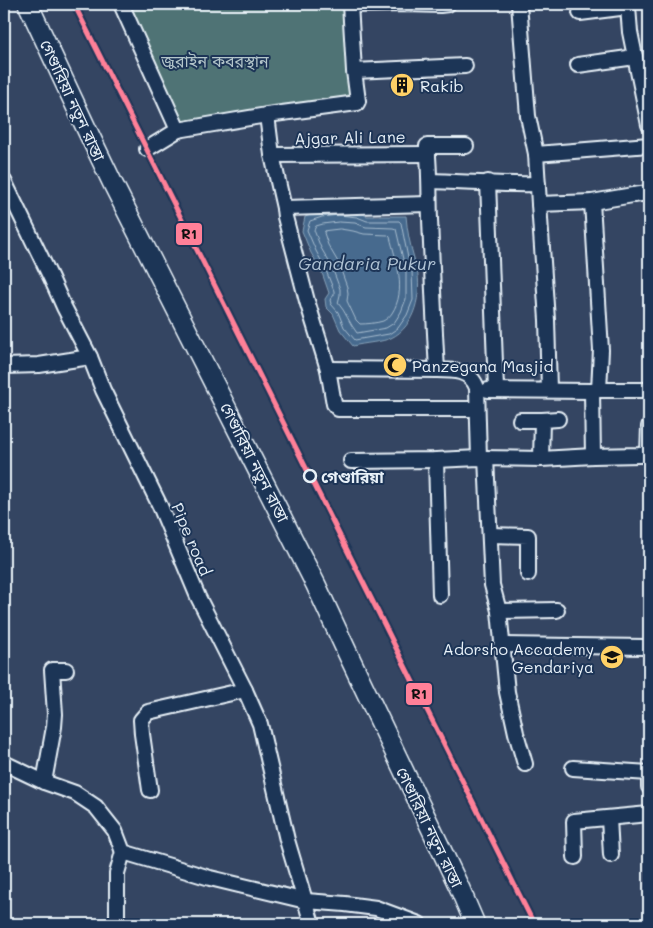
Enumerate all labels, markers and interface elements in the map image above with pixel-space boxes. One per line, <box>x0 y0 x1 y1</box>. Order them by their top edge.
street label: গেণ্ডারিয়া নতুন রাস্তা <box>36 36 111 165</box>
park label: জুরাইন কবরস্থান <box>160 50 269 71</box>
building icon: Rakib <box>389 72 415 98</box>
place label: Rakib <box>420 75 464 96</box>
street label: Ajgar Ali Lane <box>294 126 406 148</box>
line badge: R1 <box>175 222 203 246</box>
text: R1 <box>181 224 197 243</box>
water label: Gandaria Pukur <box>298 251 436 275</box>
mosque icon: Panzegana Masjid <box>382 352 408 378</box>
place label: Panzegana Masjid <box>412 355 554 376</box>
street label: গেণ্ডারিয়া নতুন রাস্তা <box>216 399 294 526</box>
place label: গেণ্ডারিয়া <box>321 466 384 487</box>
marker: গেণ্ডারিয়া <box>303 469 317 483</box>
street label: Pipe road <box>167 499 217 579</box>
place label: Adorsho Accademy Gendariya <box>443 638 594 677</box>
school or university icon: Adorsho Accademy Gendariya <box>599 644 625 670</box>
line badge: R1 <box>405 682 433 706</box>
text: R1 <box>411 684 427 703</box>
street label: গেণ্ডারিয়া নতুন রাস্তা <box>392 763 469 891</box>

